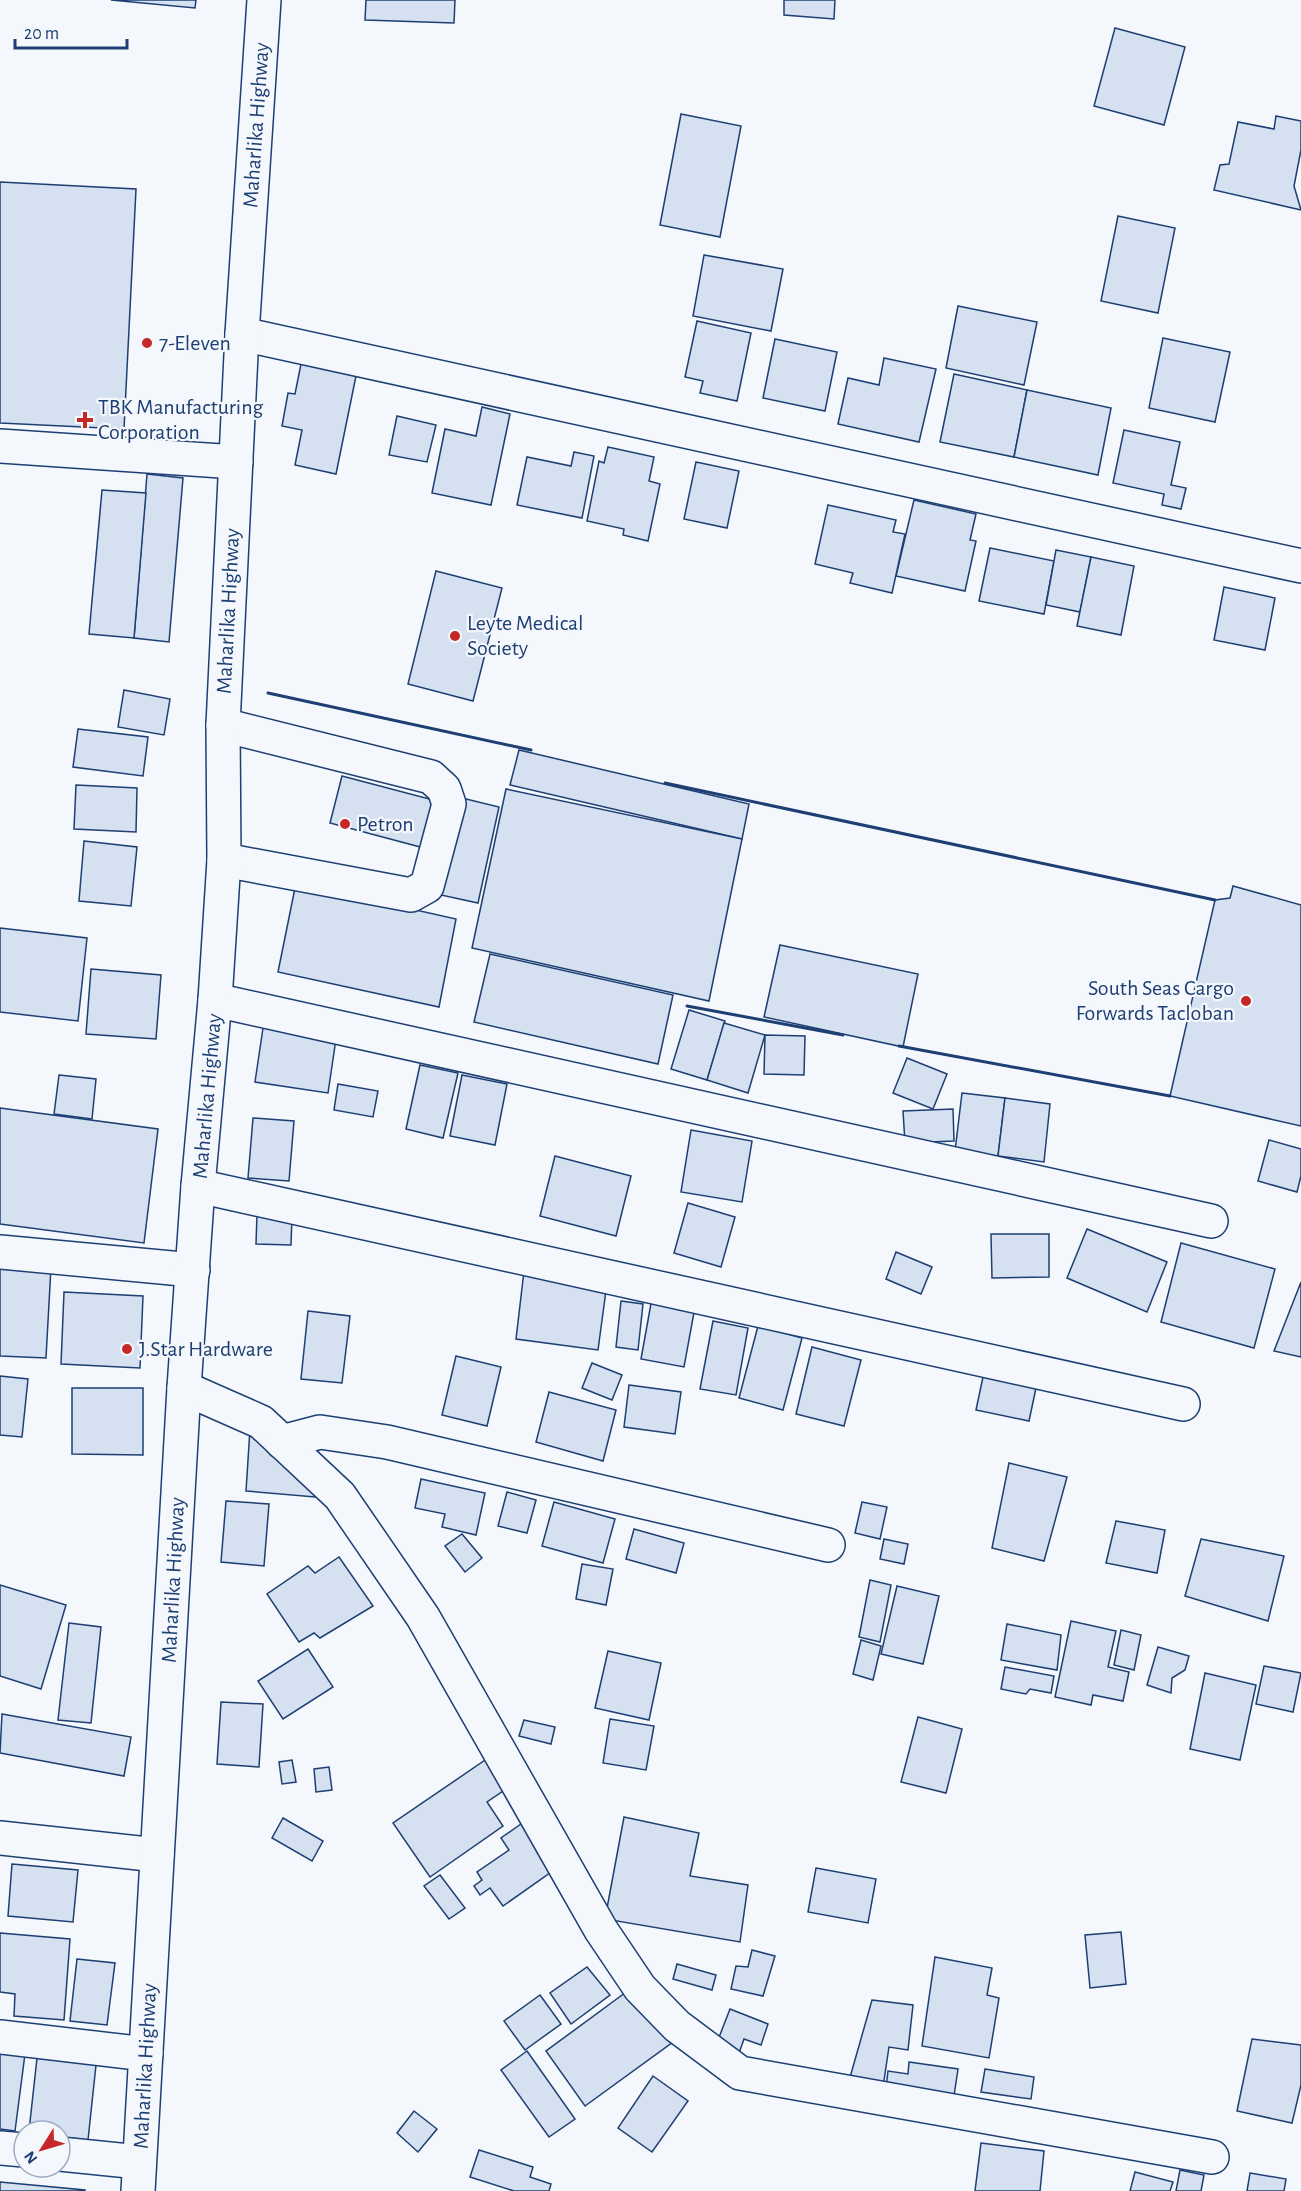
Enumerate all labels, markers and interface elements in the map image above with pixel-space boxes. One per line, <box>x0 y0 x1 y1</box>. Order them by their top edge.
scale bar <box>15 12 128 50</box>
text: 20 m <box>24 25 59 43</box>
street label: Maharlika Highway <box>239 41 273 208</box>
place label: 7-Eleven <box>159 332 231 354</box>
marker: 7-Eleven <box>140 336 154 350</box>
place label: TBK Manufacturing Corporation <box>98 396 264 443</box>
marker: TBK Manufacturing Corporation <box>76 411 94 429</box>
street label: Maharlika Highway <box>213 527 243 694</box>
place label: Leyte Medical Society <box>467 612 584 659</box>
marker: Leyte Medical Society <box>448 629 462 643</box>
place label: Petron <box>357 813 414 835</box>
marker: Petron <box>338 817 352 831</box>
place label: South Seas Cargo Forwards Tacloban <box>1076 977 1234 1024</box>
marker: South Seas Cargo Forwards Tacloban <box>1239 994 1253 1008</box>
street label: Maharlika Highway <box>189 1012 225 1180</box>
place label: J.Star Hardware <box>139 1338 273 1360</box>
marker: J.Star Hardware <box>120 1342 134 1356</box>
street label: Maharlika Highway <box>158 1496 188 1663</box>
street label: Maharlika Highway <box>130 1982 160 2149</box>
north arrow <box>12 2119 72 2179</box>
text: N <box>21 2148 41 2167</box>

